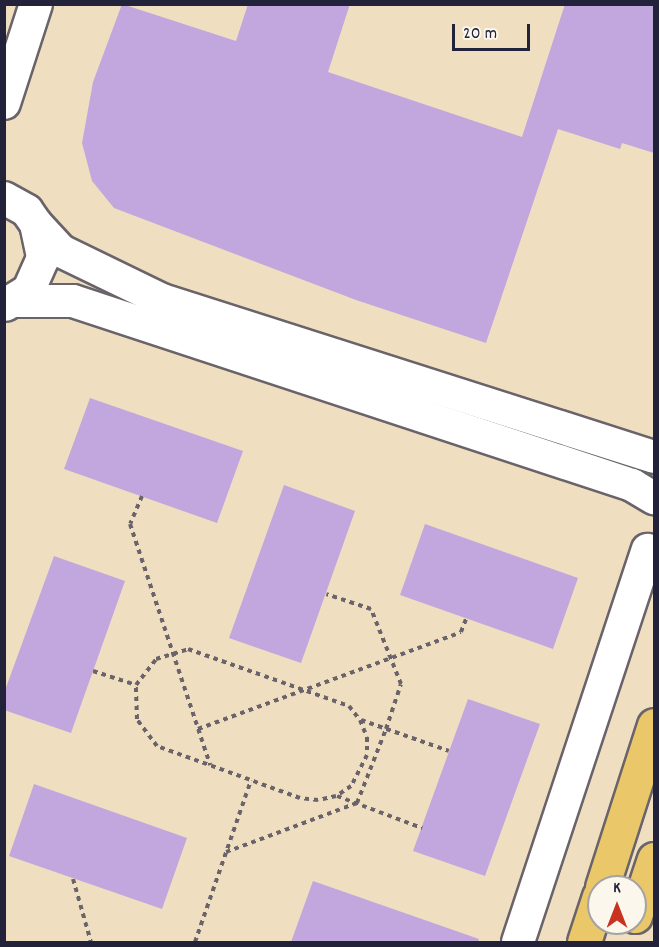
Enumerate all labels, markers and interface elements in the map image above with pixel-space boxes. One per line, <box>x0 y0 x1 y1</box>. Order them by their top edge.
scale bar <box>455 12 533 50</box>
text: 20 m <box>463 22 497 47</box>
north arrow <box>587 875 647 935</box>
text: K <box>613 877 621 900</box>

